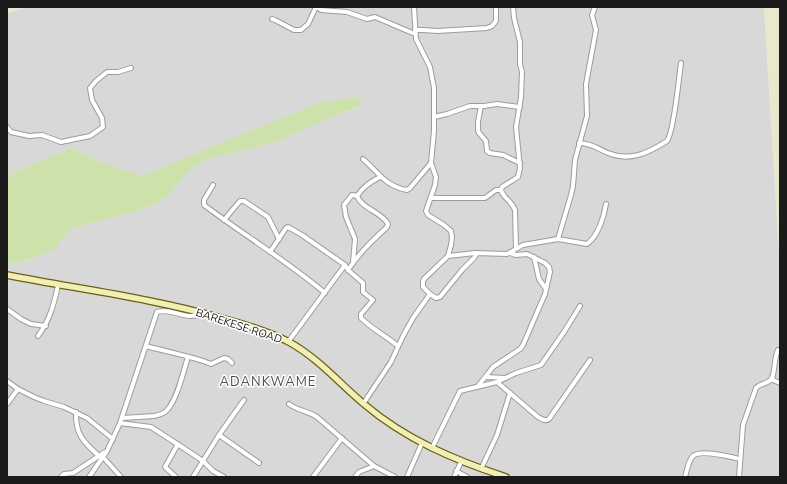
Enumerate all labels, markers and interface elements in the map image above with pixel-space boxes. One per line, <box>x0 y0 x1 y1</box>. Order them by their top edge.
street label: BAREKESE ROAD <box>194 305 284 347</box>
district label: ADANKWAME <box>220 373 316 391</box>

